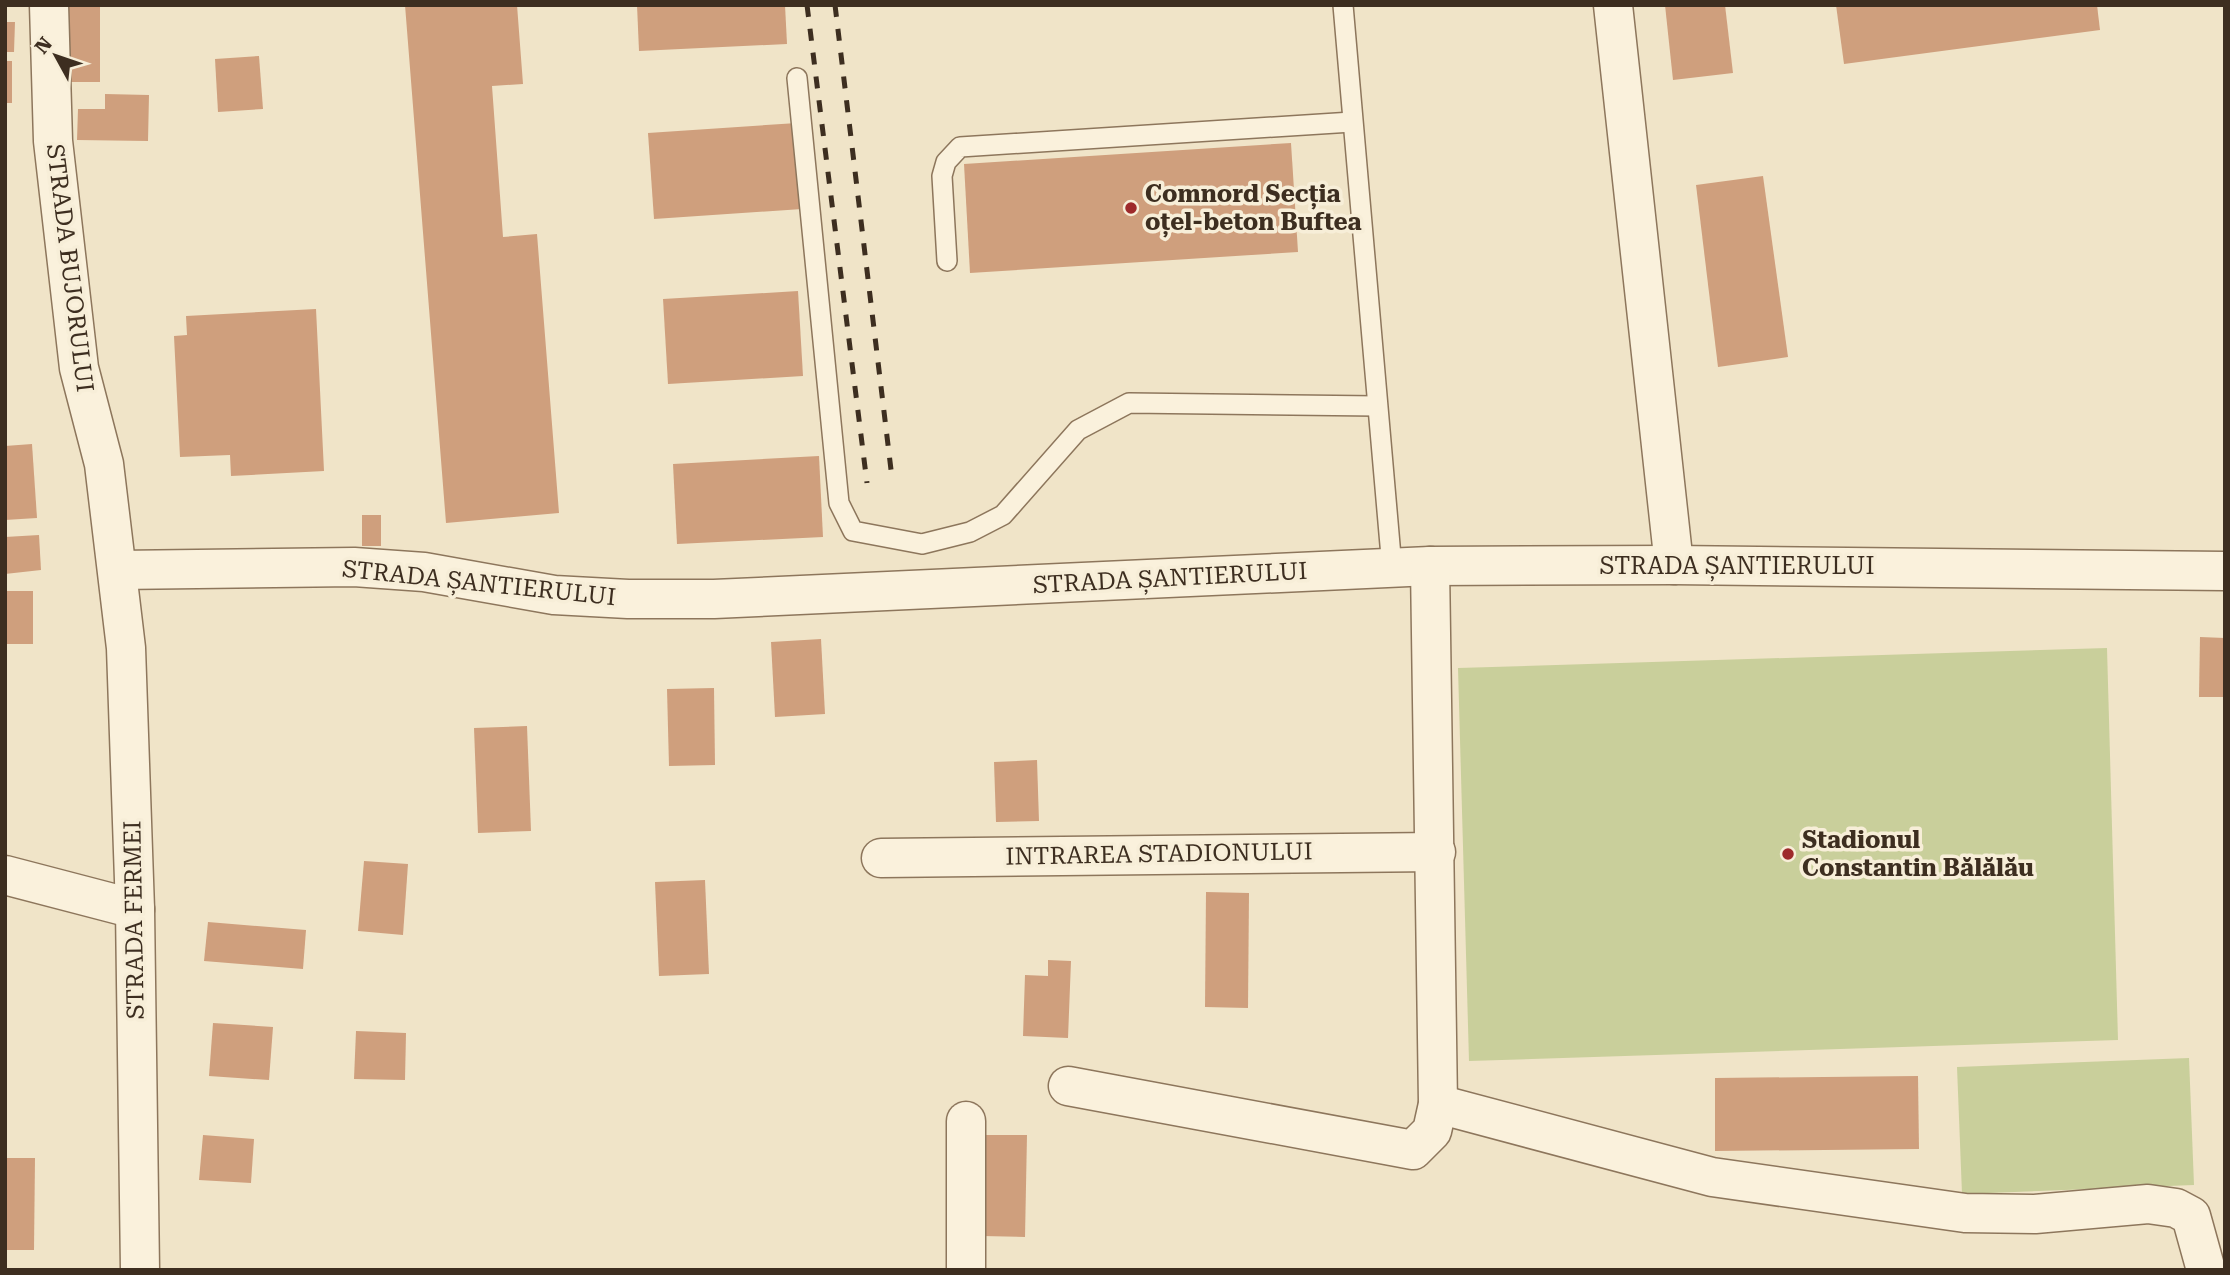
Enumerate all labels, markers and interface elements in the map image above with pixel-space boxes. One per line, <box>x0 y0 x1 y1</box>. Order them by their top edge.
north arrow <box>21 21 91 91</box>
text: N <box>30 32 57 58</box>
street label: STRADA BUJORULUI <box>41 142 99 394</box>
place label: Comnord Secția oțel-beton Buftea <box>1145 180 1362 238</box>
marker: Comnord Secția oțel-beton Buftea <box>1123 200 1139 216</box>
street label: STRADA ȘANTIERULUI <box>1600 552 1874 582</box>
street label: STRADA ȘANTIERULUI <box>341 555 617 613</box>
street label: STRADA ȘANTIERULUI <box>1032 557 1308 601</box>
street label: STRADA FERMEI <box>118 820 150 1020</box>
place label: Stadionul Constantin Bălălău <box>1802 826 2034 882</box>
street label: INTRAREA STADIONULUI <box>1005 837 1313 871</box>
marker: Stadionul Constantin Bălălău <box>1780 846 1796 862</box>

